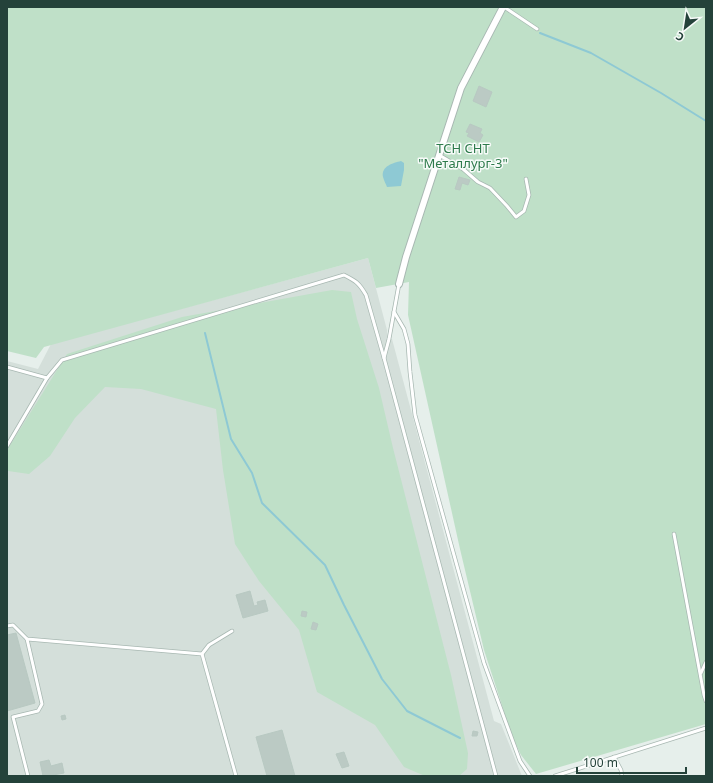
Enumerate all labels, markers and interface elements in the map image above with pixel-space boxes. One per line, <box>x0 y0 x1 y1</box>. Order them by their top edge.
north arrow <box>665 8 705 48</box>
text: С <box>673 29 687 45</box>
park label: ТСН СНТ "Металлург-3" <box>418 139 508 172</box>
scale bar <box>577 749 686 775</box>
text: 100 m <box>583 754 618 771</box>

